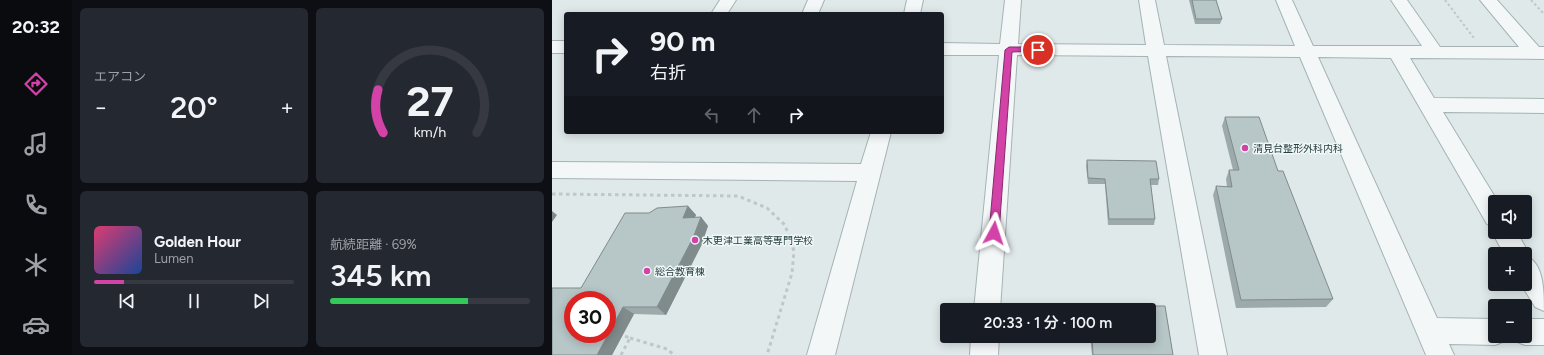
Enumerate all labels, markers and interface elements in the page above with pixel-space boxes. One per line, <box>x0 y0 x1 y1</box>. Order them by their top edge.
text: 20:32 <box>12 16 60 38</box>
text: 90 m <box>650 24 715 58</box>
icon: right <box>584 28 636 80</box>
pin <box>1021 33 1055 67</box>
icon: arrive <box>1027 39 1049 61</box>
text: 右折 <box>650 62 686 84</box>
text: エアコン <box>94 69 146 84</box>
icon: directions <box>22 70 50 98</box>
text: 27 <box>406 76 454 126</box>
text: 20° <box>170 89 218 126</box>
text: − <box>94 94 108 121</box>
text: + <box>280 94 294 121</box>
icon: left <box>701 104 723 126</box>
icon: ahead <box>743 104 765 126</box>
icon: right <box>785 104 807 126</box>
text: km/h <box>414 123 446 141</box>
icon: music <box>22 130 50 158</box>
place label: 清見台整形外科内科 <box>1253 142 1343 155</box>
marker: 清見台整形外科内科 <box>1240 143 1250 153</box>
icon: phone <box>22 191 50 219</box>
map controls <box>1488 195 1532 343</box>
button: sound <box>1488 195 1532 239</box>
position arrow <box>973 212 1015 254</box>
text: Golden Hour <box>154 233 241 251</box>
place label: 木更津工業高等専門学校 <box>703 234 813 247</box>
marker: 木更津工業高等専門学校 <box>690 235 700 245</box>
text: 航続距離 · 69% <box>330 237 417 252</box>
button: + <box>1488 247 1532 291</box>
icon: climate <box>22 251 50 279</box>
text: Lumen <box>154 251 193 266</box>
text: 345 km <box>330 257 431 294</box>
place label: 総合教育棟 <box>655 265 705 278</box>
marker: 総合教育棟 <box>642 266 652 276</box>
icon: previous <box>116 290 138 312</box>
icon: pause <box>183 290 205 312</box>
icon: next <box>250 290 272 312</box>
speed limit sign: 30 <box>564 291 616 343</box>
button: − <box>1488 299 1532 343</box>
icon: car <box>22 311 50 339</box>
text: 20:33 · 1 分 · 100 m <box>984 314 1112 332</box>

